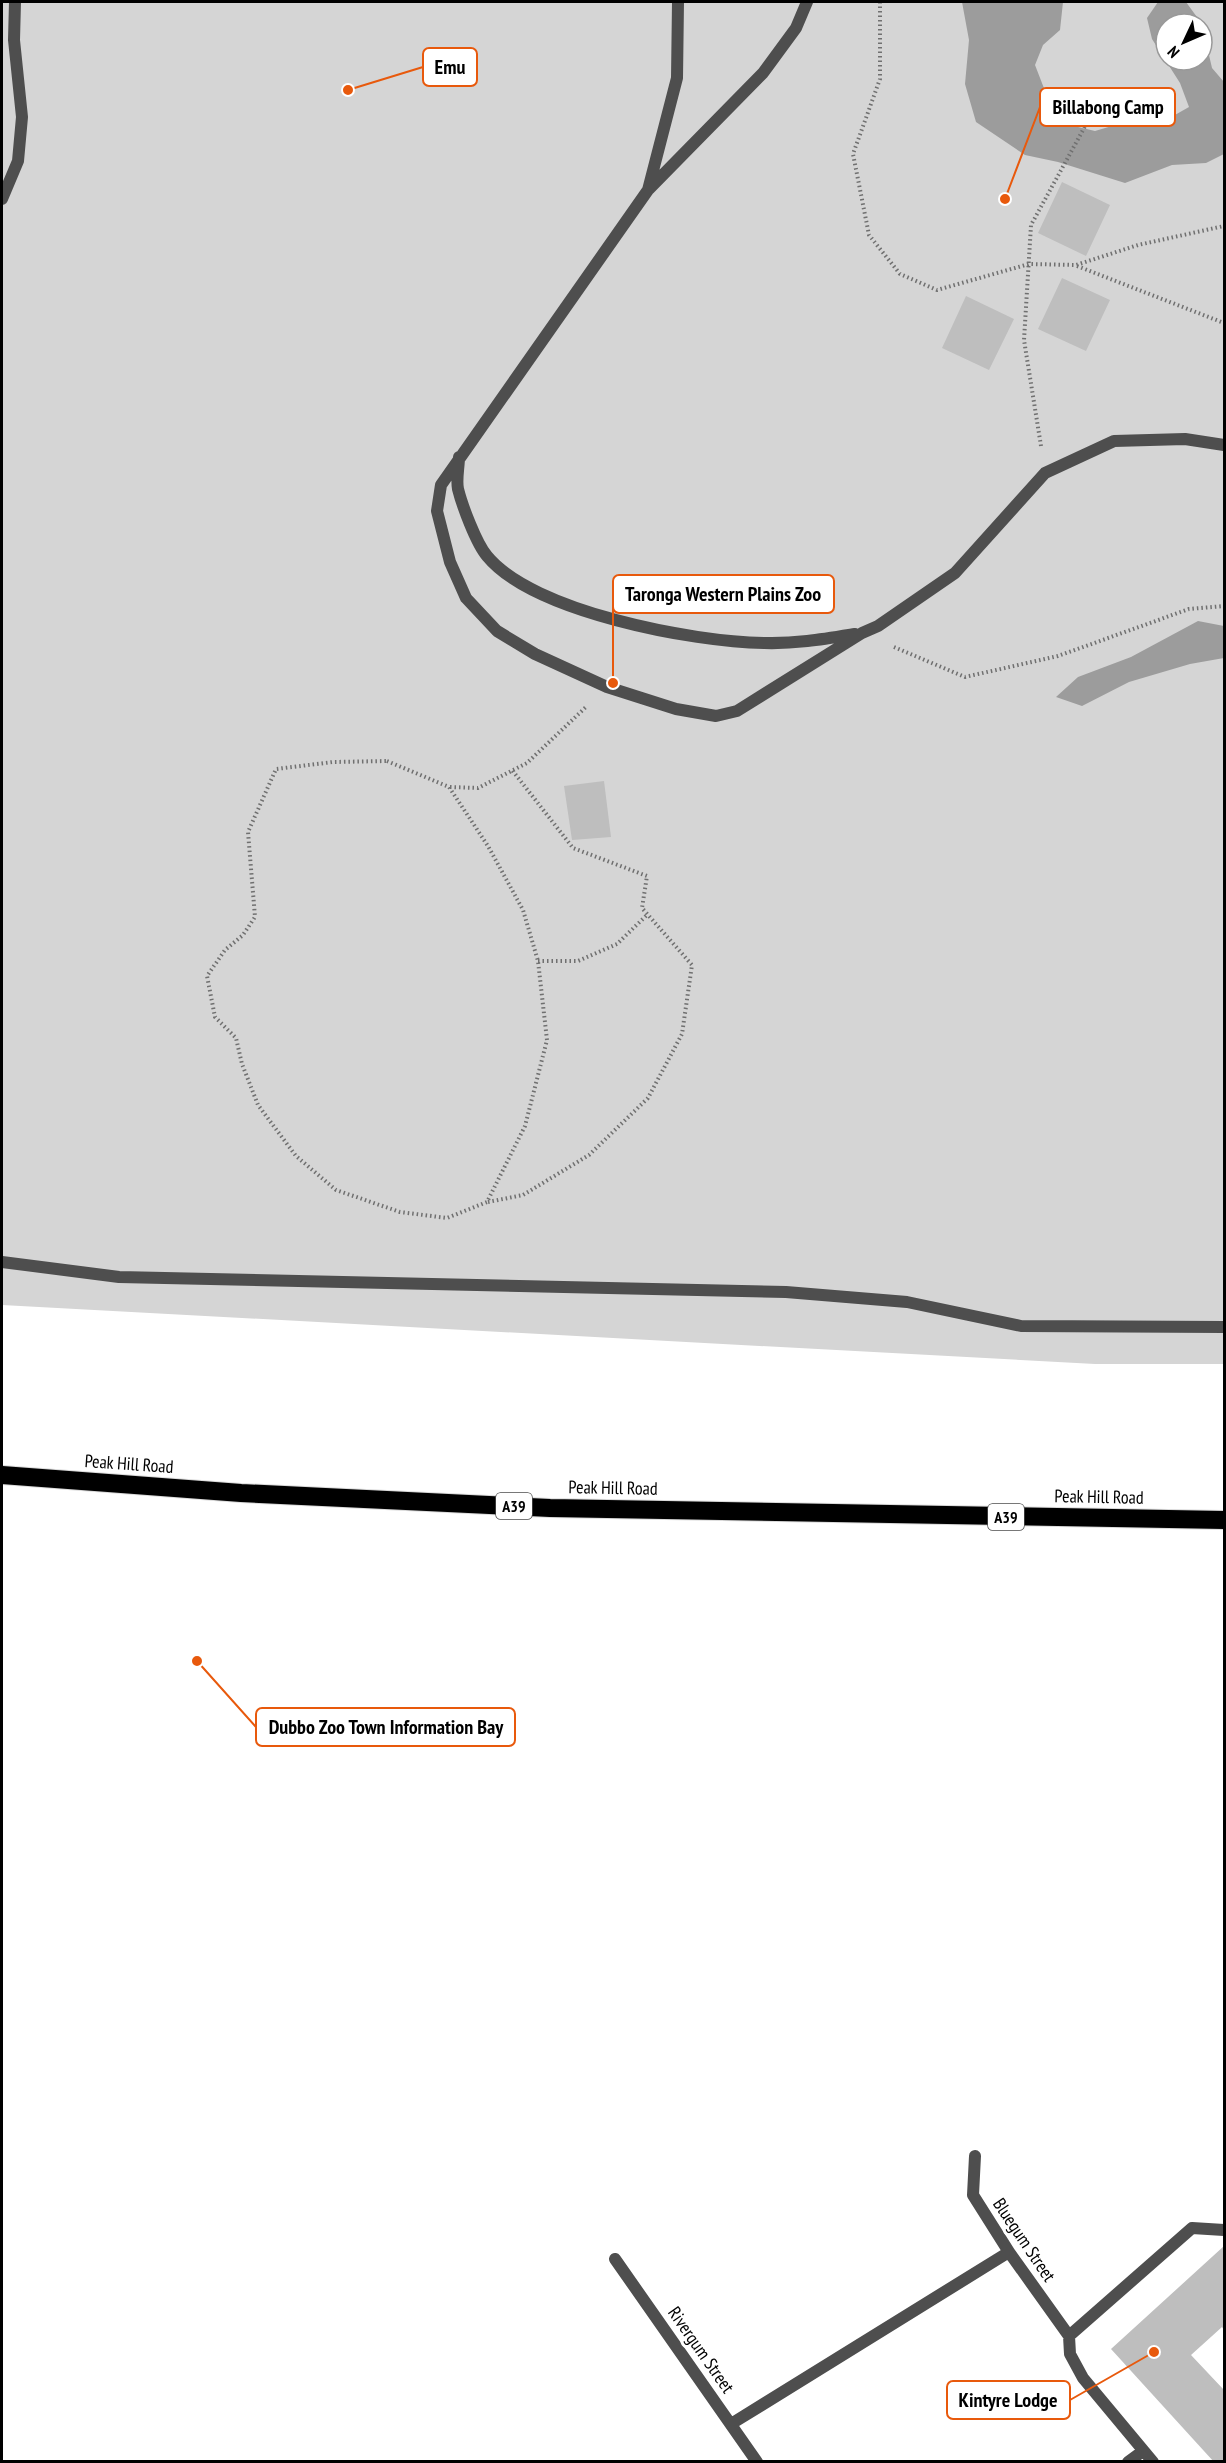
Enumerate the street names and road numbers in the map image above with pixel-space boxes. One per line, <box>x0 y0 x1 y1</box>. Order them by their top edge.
street label: Peak Hill Road <box>84 1449 174 1478</box>
street label: Peak Hill Road <box>568 1475 658 1500</box>
street label: Peak Hill Road <box>1054 1484 1144 1509</box>
road number: A39 <box>496 1493 532 1519</box>
road number: A39 <box>988 1504 1024 1530</box>
street label: Bluegum Street <box>988 2193 1061 2286</box>
street label: Rivergum Street <box>663 2302 740 2397</box>

